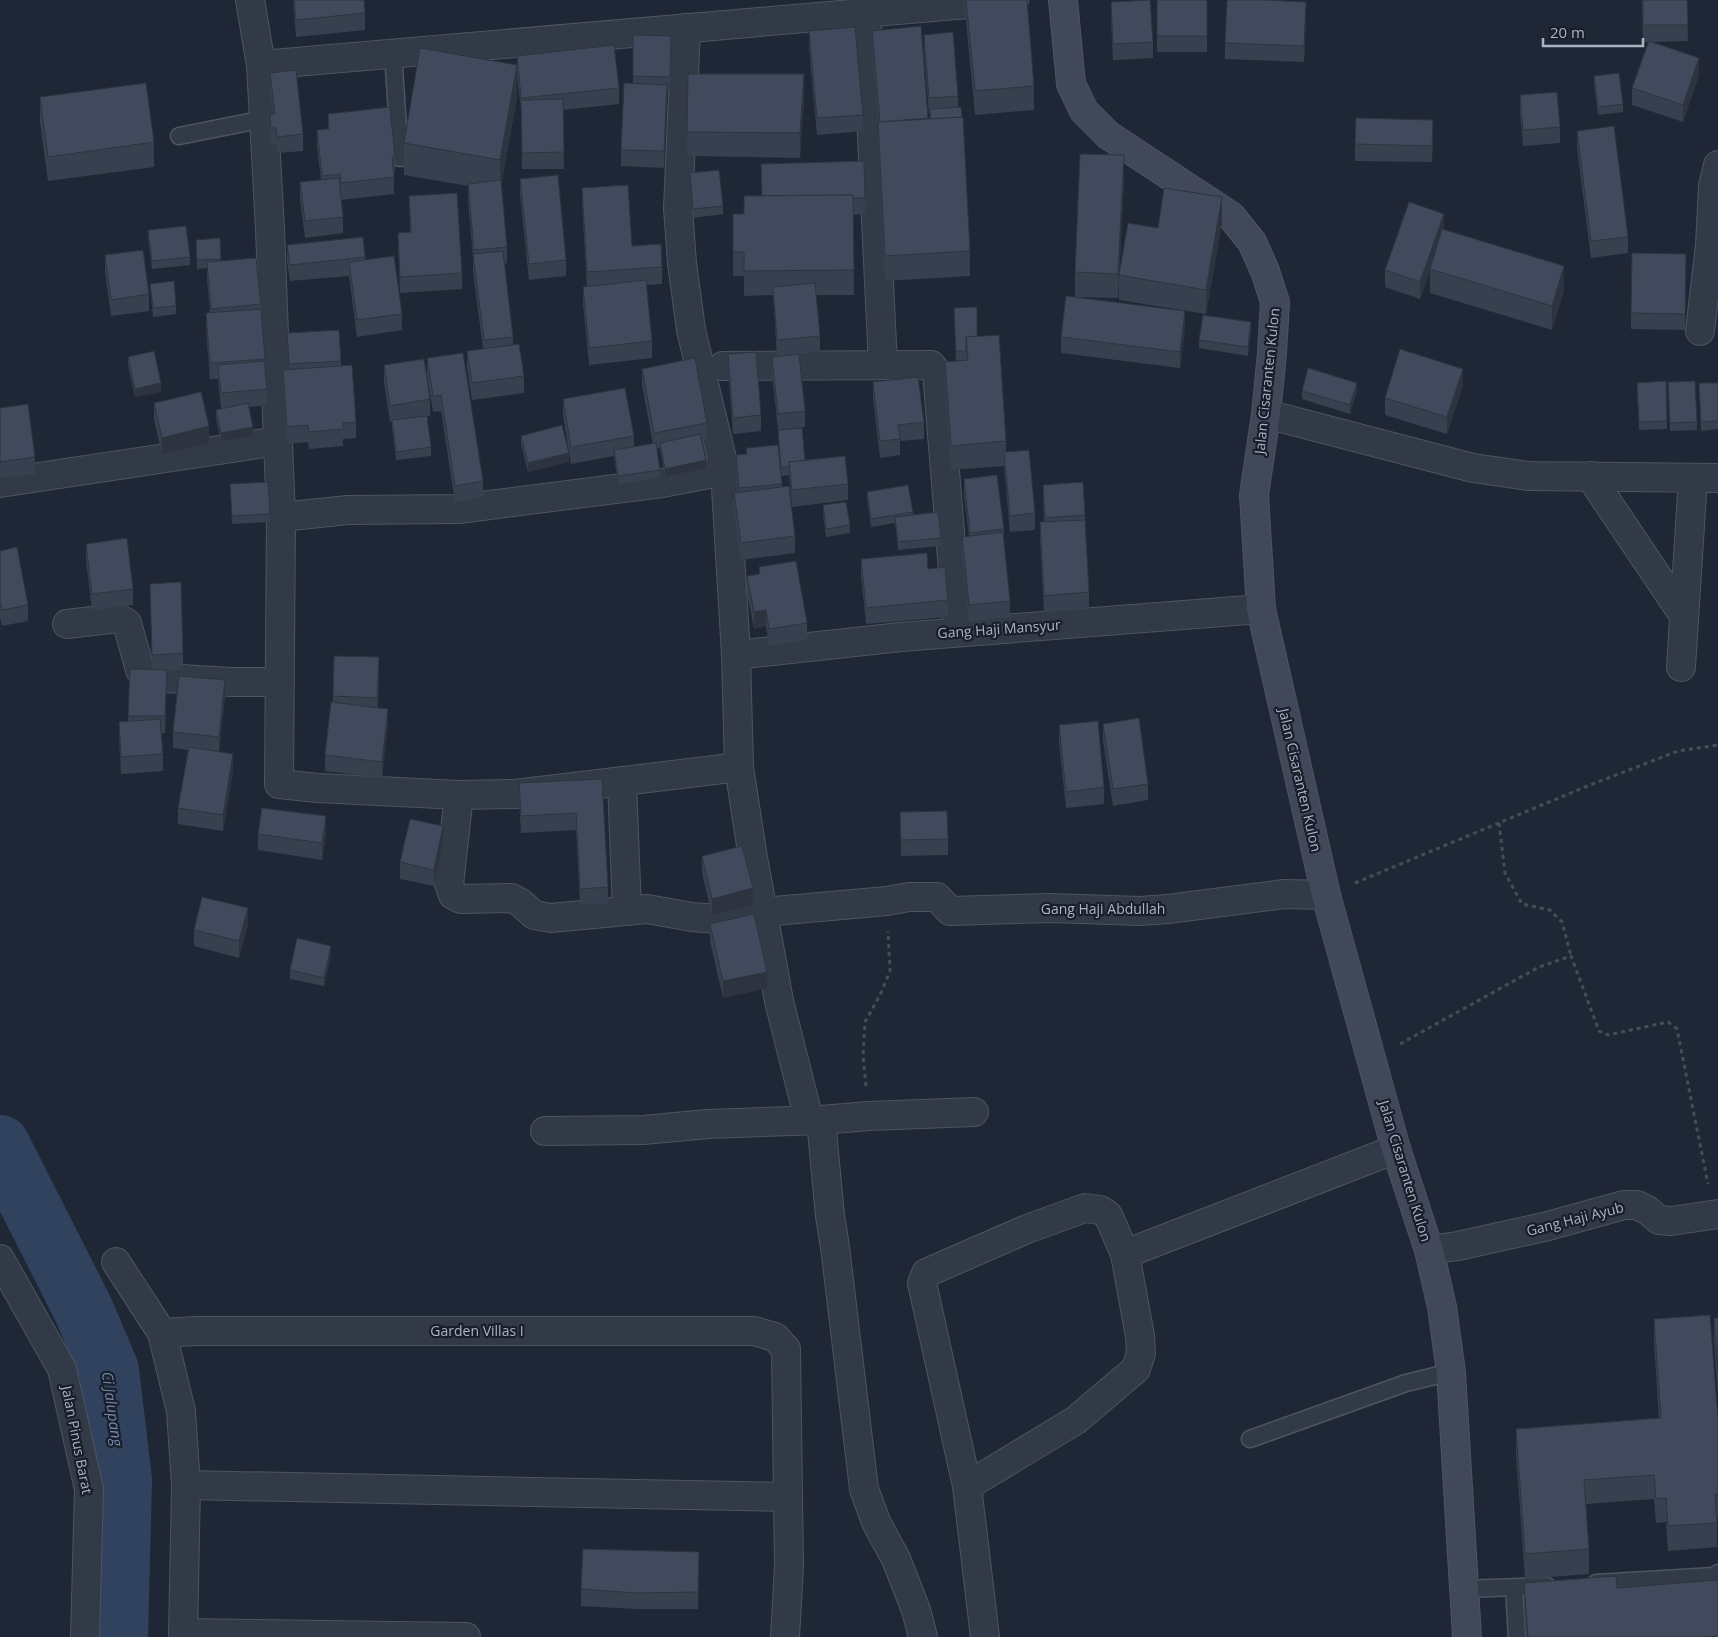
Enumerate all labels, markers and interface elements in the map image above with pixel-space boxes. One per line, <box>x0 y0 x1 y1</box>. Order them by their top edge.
scale bar <box>1543 15 1643 47</box>
text: 20 m <box>1550 22 1585 42</box>
street label: Jalan Cisaranten Kulon <box>1249 307 1284 457</box>
street label: Gang Haji Mansyur <box>937 615 1062 642</box>
street label: Jalan Cisaranten Kulon <box>1274 704 1326 854</box>
street label: Gang Haji Abdullah <box>1041 899 1165 918</box>
street label: Jalan Cisaranten Kulon <box>1374 1096 1436 1244</box>
street label: Gang Haji Ayub <box>1524 1197 1626 1240</box>
street label: Garden Villas I <box>430 1321 524 1340</box>
water label: Ci Jalupang <box>98 1370 128 1449</box>
street label: Jalan Pinus Barat <box>57 1382 97 1496</box>

